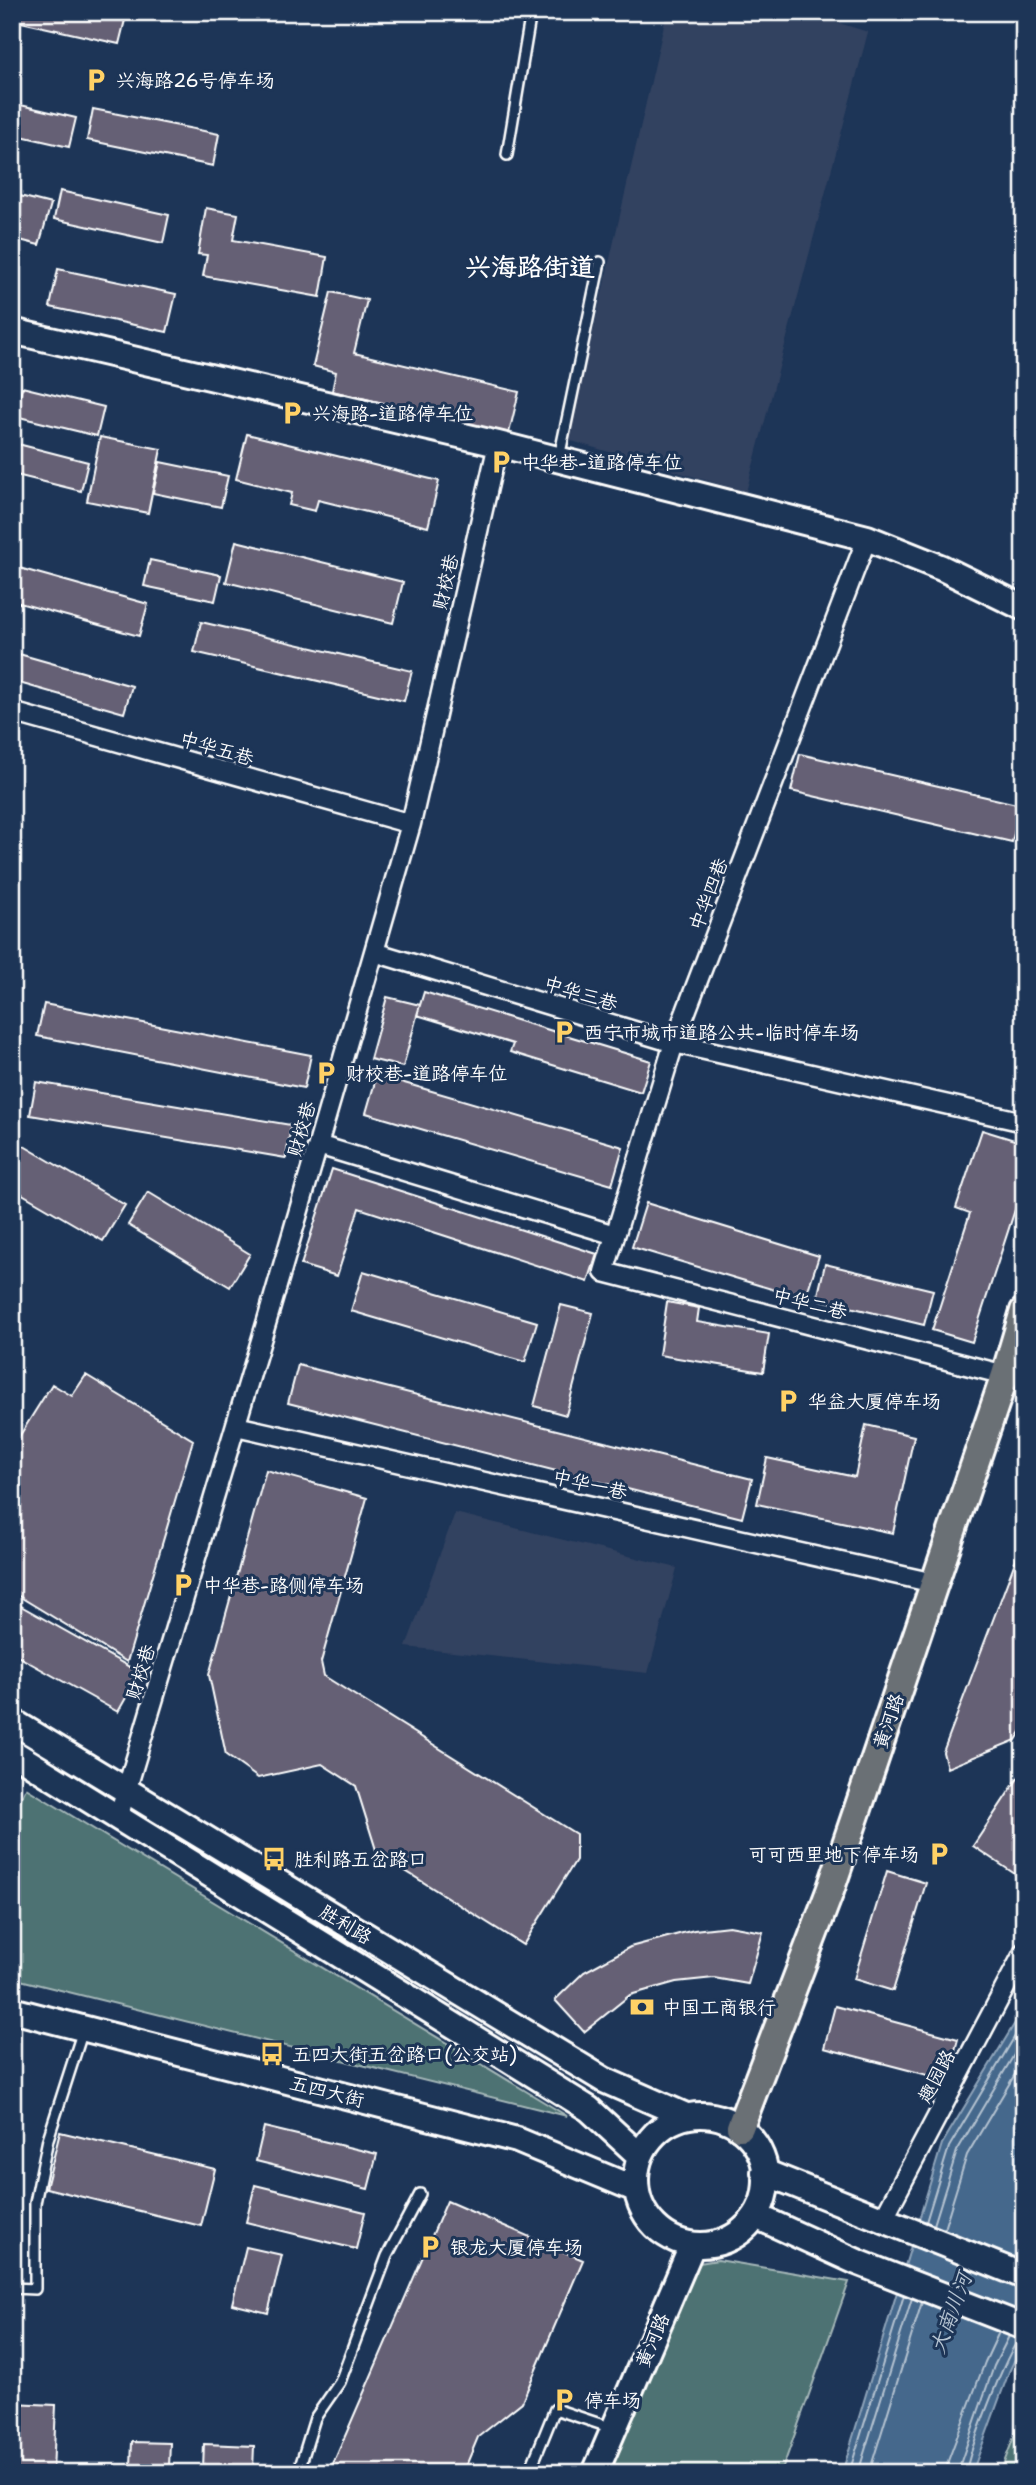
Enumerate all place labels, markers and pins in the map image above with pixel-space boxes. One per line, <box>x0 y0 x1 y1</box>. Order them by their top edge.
parking icon: 兴海路26号停车场 <box>82 66 110 94</box>
place label: 兴海路26号停车场 <box>116 68 275 93</box>
parking icon: 兴海路-道路停车位 <box>278 399 306 427</box>
place label: 兴海路-道路停车位 <box>312 401 473 426</box>
parking icon: 中华巷-道路停车位 <box>487 448 515 476</box>
place label: 中华巷-道路停车位 <box>521 450 682 475</box>
parking icon: 西宁市城市道路公共-临时停车场 <box>550 1018 578 1046</box>
place label: 西宁市城市道路公共-临时停车场 <box>584 1020 859 1045</box>
parking icon: 财校巷-道路停车位 <box>312 1059 340 1087</box>
place label: 财校巷-道路停车位 <box>346 1061 507 1086</box>
parking icon: 华益大厦停车场 <box>774 1387 802 1415</box>
place label: 华益大厦停车场 <box>808 1389 941 1414</box>
parking icon: 中华巷-路侧停车场 <box>169 1571 197 1599</box>
place label: 中华巷-路侧停车场 <box>203 1573 364 1598</box>
parking icon: 可可西里地下停车场 <box>925 1840 953 1868</box>
place label: 可可西里地下停车场 <box>748 1842 919 1867</box>
bus stop icon: 胜利路五岔路口 <box>260 1845 288 1873</box>
place label: 胜利路五岔路口 <box>294 1847 427 1872</box>
bank icon: 中国工商银行 <box>628 1993 656 2021</box>
place label: 中国工商银行 <box>662 1995 776 2020</box>
bus stop icon: 五四大街五岔路口(公交站) <box>258 2040 286 2068</box>
place label: 五四大街五岔路口(公交站) <box>292 2042 517 2067</box>
parking icon: 银龙大厦停车场 <box>416 2233 444 2261</box>
place label: 银龙大厦停车场 <box>450 2235 583 2260</box>
parking icon: 停车场 <box>550 2386 578 2414</box>
place label: 停车场 <box>584 2388 641 2413</box>

